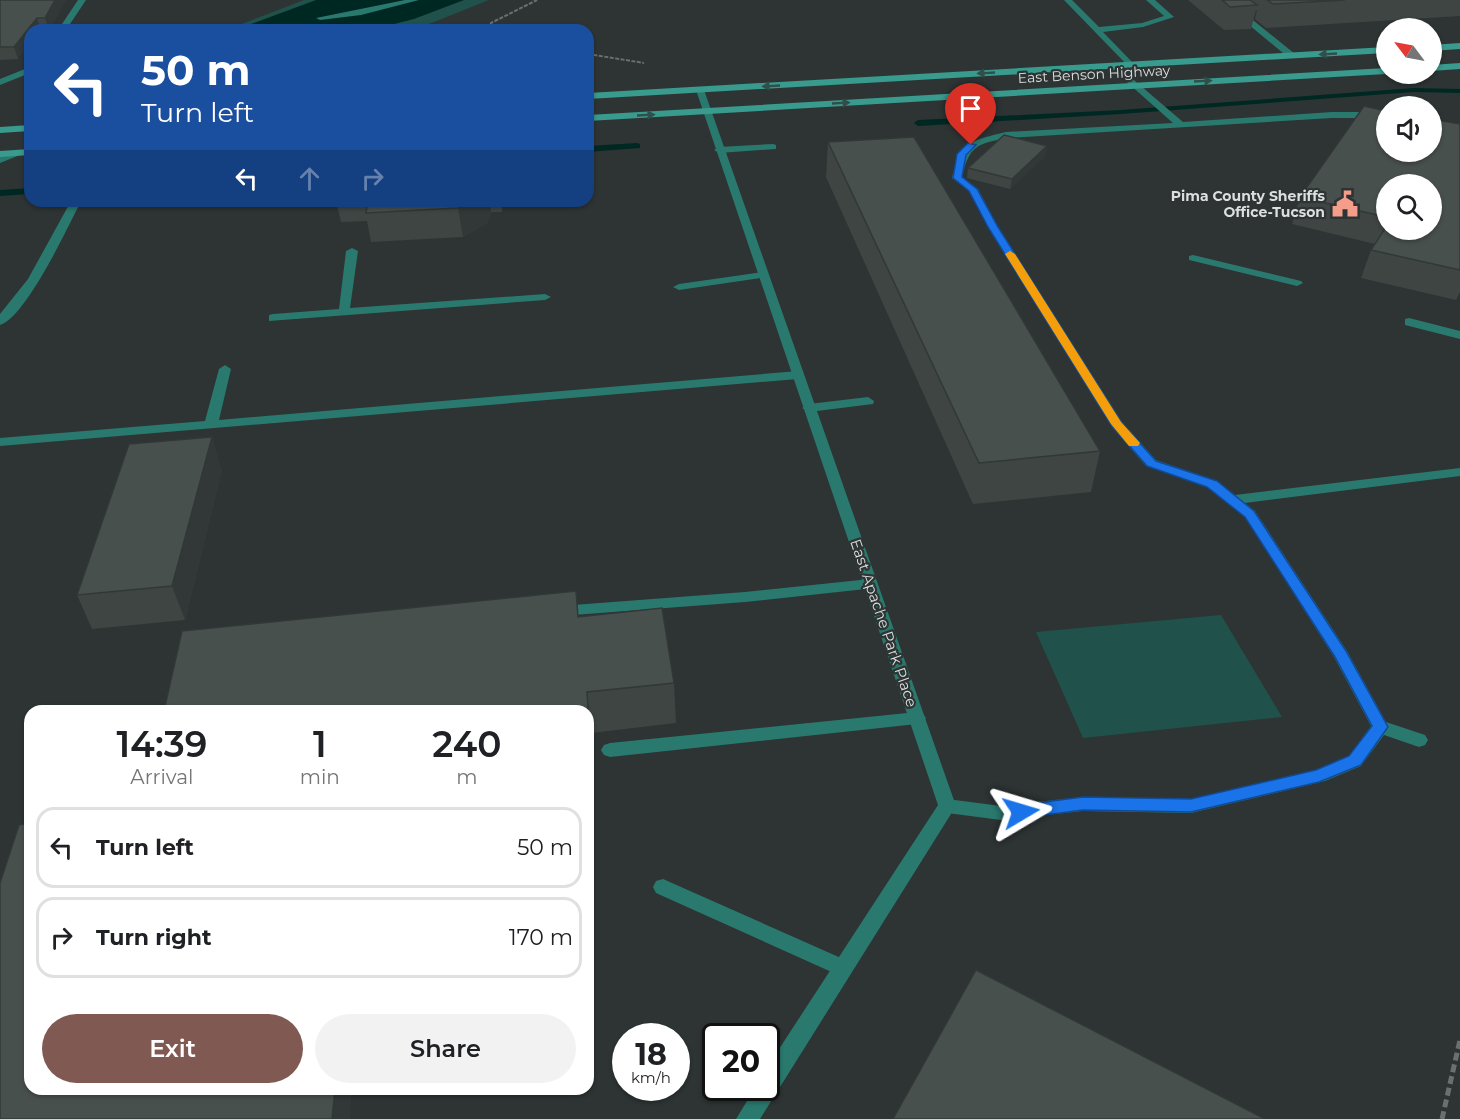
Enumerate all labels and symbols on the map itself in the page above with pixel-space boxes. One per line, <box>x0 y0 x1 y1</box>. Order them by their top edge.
north arrow <box>1376 18 1442 84</box>
one-way arrow <box>1318 49 1337 58</box>
street label: East Benson Highway <box>1017 61 1171 87</box>
one-way arrow <box>977 69 996 78</box>
one-way arrow <box>1194 77 1213 86</box>
one-way arrow <box>761 81 780 90</box>
pin <box>945 83 996 145</box>
one-way arrow <box>832 98 851 108</box>
one-way arrow <box>637 110 656 119</box>
place label: Pima County Sheriffs Office-Tucson <box>1171 187 1326 221</box>
public building icon: Pima County Sheriffs Office-Tucson <box>1330 189 1360 219</box>
street label: East Apache Park Place <box>846 536 922 710</box>
position arrow <box>989 780 1053 844</box>
speed limit sign: 20 <box>702 1023 780 1101</box>

